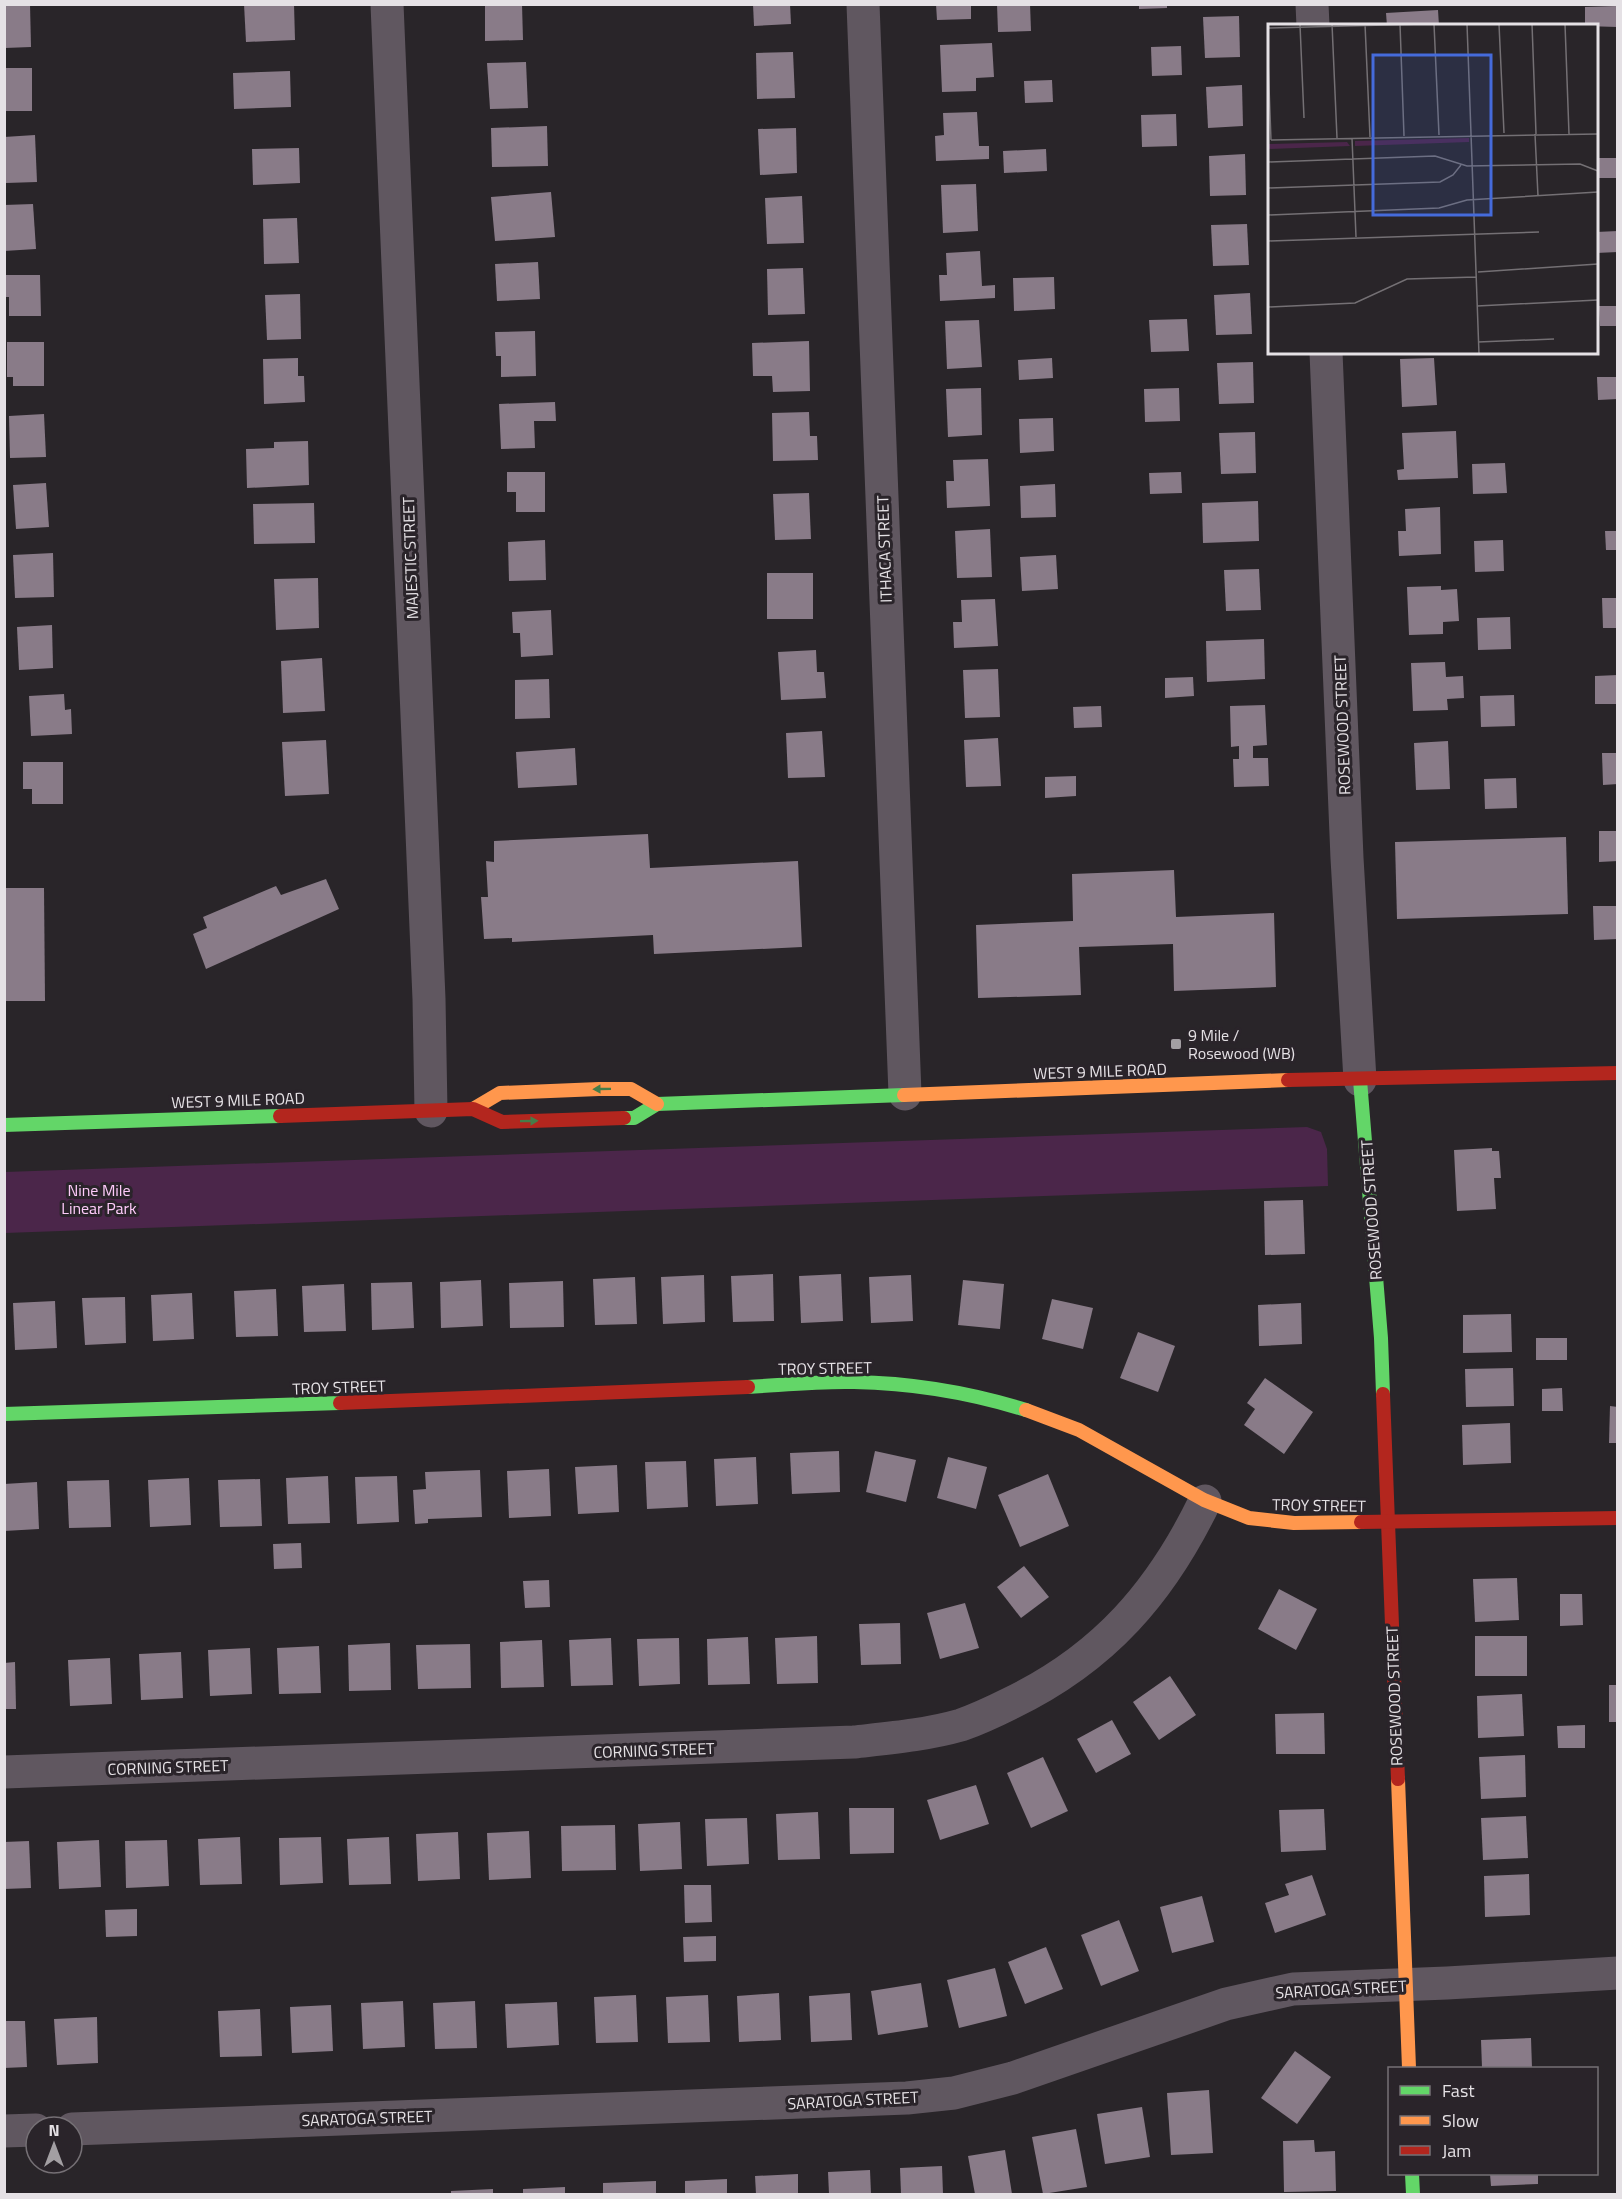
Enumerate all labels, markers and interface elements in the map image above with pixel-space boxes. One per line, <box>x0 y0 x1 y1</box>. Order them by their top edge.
inset map <box>1268 24 1598 354</box>
street label: ITHACA STREET <box>870 494 898 603</box>
street label: MAJESTIC STREET <box>396 496 424 620</box>
street label: ROSEWOOD STREET <box>1328 654 1356 795</box>
place label: 9 Mile / Rosewood (WB) <box>1188 1023 1295 1065</box>
marker: 9 Mile / Rosewood (WB) <box>1169 1037 1183 1051</box>
street label: WEST 9 MILE ROAD <box>1033 1057 1167 1085</box>
one-way arrow <box>592 1084 611 1094</box>
street label: WEST 9 MILE ROAD <box>171 1086 305 1114</box>
one-way arrow <box>520 1116 539 1126</box>
street label: ROSEWOOD STREET <box>1354 1139 1388 1281</box>
park label: Nine Mile Linear Park <box>61 1178 137 1220</box>
street label: TROY STREET <box>778 1355 873 1381</box>
street label: TROY STREET <box>292 1373 387 1401</box>
street label: TROY STREET <box>1272 1492 1367 1518</box>
street label: ROSEWOOD STREET <box>1380 1625 1408 1766</box>
street label: CORNING STREET <box>593 1736 715 1764</box>
street label: CORNING STREET <box>107 1753 229 1781</box>
street label: SARATOGA STREET <box>1275 1974 1408 2004</box>
legend <box>1388 2067 1598 2175</box>
text: Fast <box>1442 2077 1475 2104</box>
street label: SARATOGA STREET <box>787 2085 920 2115</box>
street label: SARATOGA STREET <box>301 2104 434 2132</box>
text: Slow <box>1442 2107 1479 2134</box>
north arrow <box>24 2115 84 2175</box>
text: N <box>48 2118 60 2142</box>
text: Jam <box>1442 2137 1471 2164</box>

